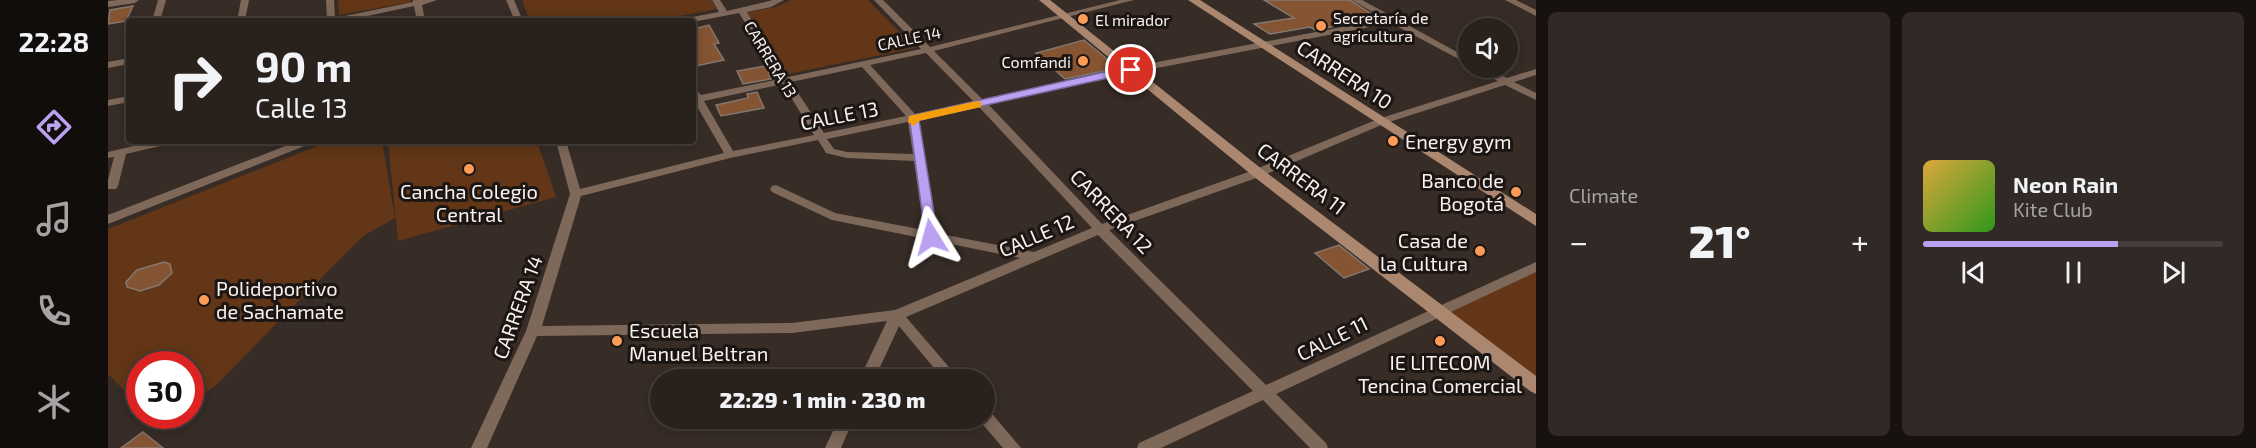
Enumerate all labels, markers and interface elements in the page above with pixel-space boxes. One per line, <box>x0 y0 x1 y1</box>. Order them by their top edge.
place label: Secretaría de agricultura <box>1333 8 1429 45</box>
place label: El mirador <box>1095 10 1170 29</box>
marker: El mirador <box>1076 12 1090 26</box>
street label: CARRERA 13 <box>741 17 801 101</box>
map controls <box>1458 18 1518 78</box>
button: sound <box>1458 18 1518 78</box>
marker: Secretaría de agricultura <box>1314 19 1328 33</box>
street label: CALLE 14 <box>876 22 943 54</box>
text: 22:28 <box>19 25 89 57</box>
street label: CARRERA 10 <box>1293 34 1397 114</box>
text: 90 m <box>255 40 352 90</box>
icon: right <box>156 42 234 120</box>
pin <box>1105 44 1156 95</box>
place label: Comfandi <box>1001 52 1071 71</box>
icon: arrive <box>1114 53 1147 86</box>
marker: Comfandi <box>1076 54 1090 68</box>
text: Calle 13 <box>255 91 348 123</box>
street label: CALLE 13 <box>798 96 880 134</box>
icon: directions <box>33 106 75 148</box>
place label: Energy gym <box>1405 129 1512 153</box>
marker: Energy gym <box>1386 134 1400 148</box>
street label: CARRERA 11 <box>1253 137 1351 219</box>
marker: Cancha Colegio Central <box>462 162 476 176</box>
street label: CARRERA 12 <box>1066 164 1158 258</box>
place label: Banco de Bogotá <box>1421 168 1504 215</box>
text: Neon Rain <box>2013 171 2118 197</box>
place label: Cancha Colegio Central <box>400 179 538 226</box>
text: Climate <box>1569 183 1638 207</box>
marker: Banco de Bogotá <box>1509 185 1523 199</box>
text: Kite Club <box>2013 197 2093 221</box>
icon: music <box>33 198 75 240</box>
position arrow <box>899 205 963 269</box>
street label: CALLE 12 <box>995 208 1077 262</box>
text: 21° <box>1689 213 1751 267</box>
text: − <box>1569 221 1588 261</box>
text: + <box>1851 221 1869 261</box>
place label: Casa de la Cultura <box>1380 228 1468 275</box>
marker: Casa de la Cultura <box>1473 244 1487 258</box>
street label: CARRERA 14 <box>487 252 547 362</box>
icon: previous <box>1957 256 1990 289</box>
icon: pause <box>2057 256 2090 289</box>
icon: next <box>2157 256 2190 289</box>
place label: Polideportivo de Sachamate <box>216 276 344 323</box>
icon: phone <box>33 290 75 332</box>
marker: Polideportivo de Sachamate <box>197 293 211 307</box>
street label: CALLE 11 <box>1293 311 1371 365</box>
place label: Escuela Manuel Beltran <box>629 318 768 365</box>
marker: Escuela Manuel Beltran <box>610 334 624 348</box>
marker: IE LITECOM Tencina Comercial <box>1433 334 1447 348</box>
place label: IE LITECOM Tencina Comercial <box>1358 350 1522 397</box>
speed limit sign: 30 <box>126 351 204 429</box>
icon: climate <box>33 381 75 423</box>
text: 22:29 · 1 min · 230 m <box>719 386 926 412</box>

